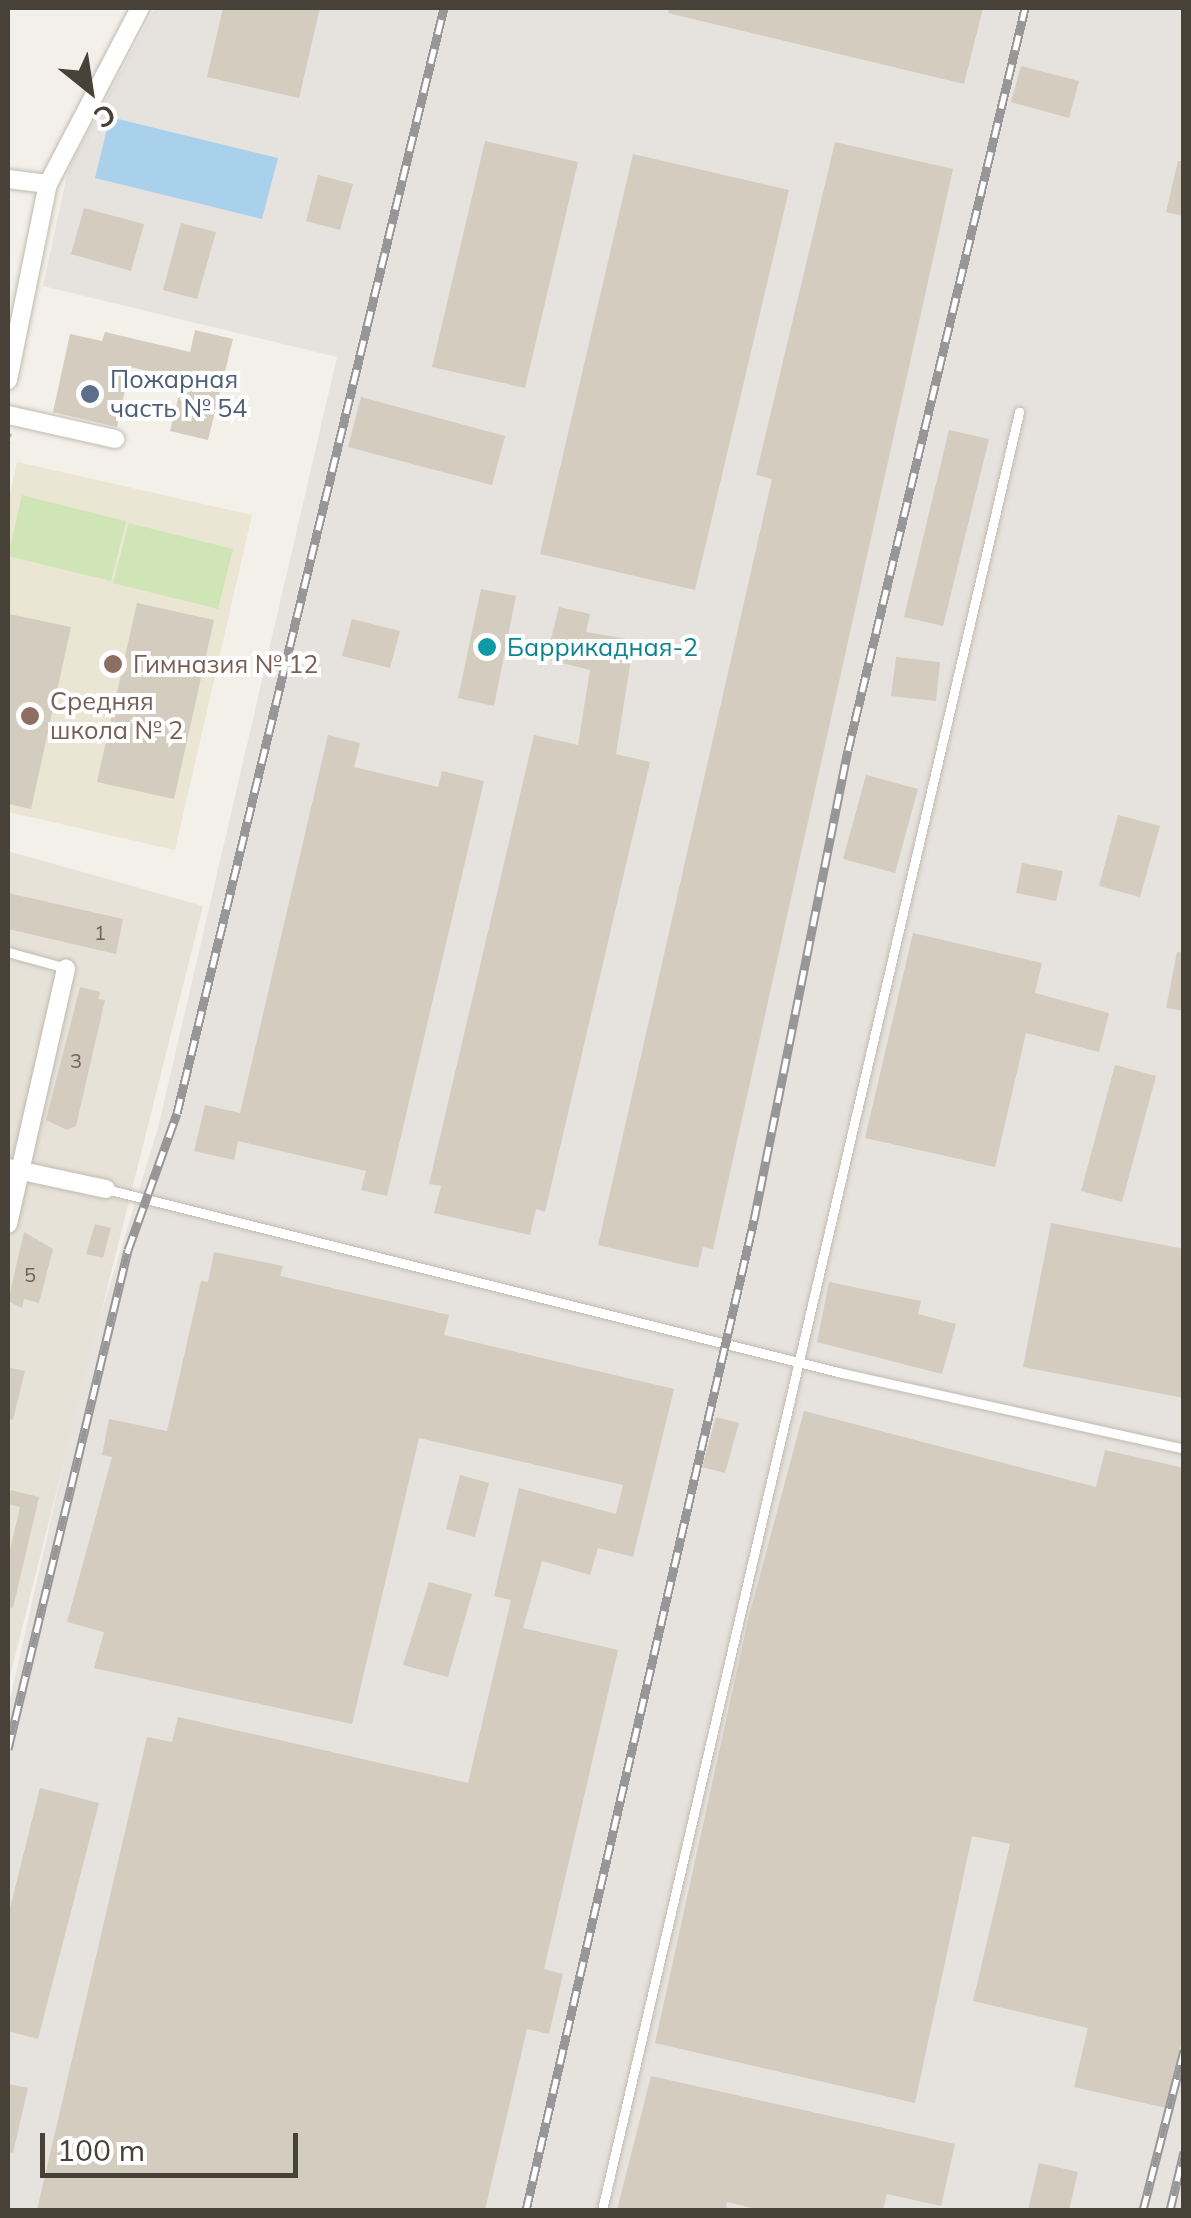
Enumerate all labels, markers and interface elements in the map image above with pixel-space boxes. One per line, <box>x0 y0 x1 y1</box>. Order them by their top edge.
north arrow <box>40 40 140 140</box>
text: С <box>88 96 122 136</box>
place label: Пожарная часть № 54 <box>110 365 247 424</box>
marker: Пожарная часть № 54 <box>79 383 101 405</box>
place label: Баррикадная-2 <box>507 632 698 662</box>
marker: Баррикадная-2 <box>476 636 498 658</box>
place label: Гимназия № 12 <box>133 649 318 679</box>
marker: Гимназия № 12 <box>102 653 124 675</box>
place label: Средняя школа № 2 <box>50 687 183 746</box>
marker: Средняя школа № 2 <box>19 705 41 727</box>
house number: 1 <box>94 920 106 944</box>
house number: 3 <box>70 1048 82 1072</box>
house number: 5 <box>24 1262 36 1286</box>
scale bar <box>45 2113 302 2175</box>
text: 100 m <box>57 2131 145 2169</box>

